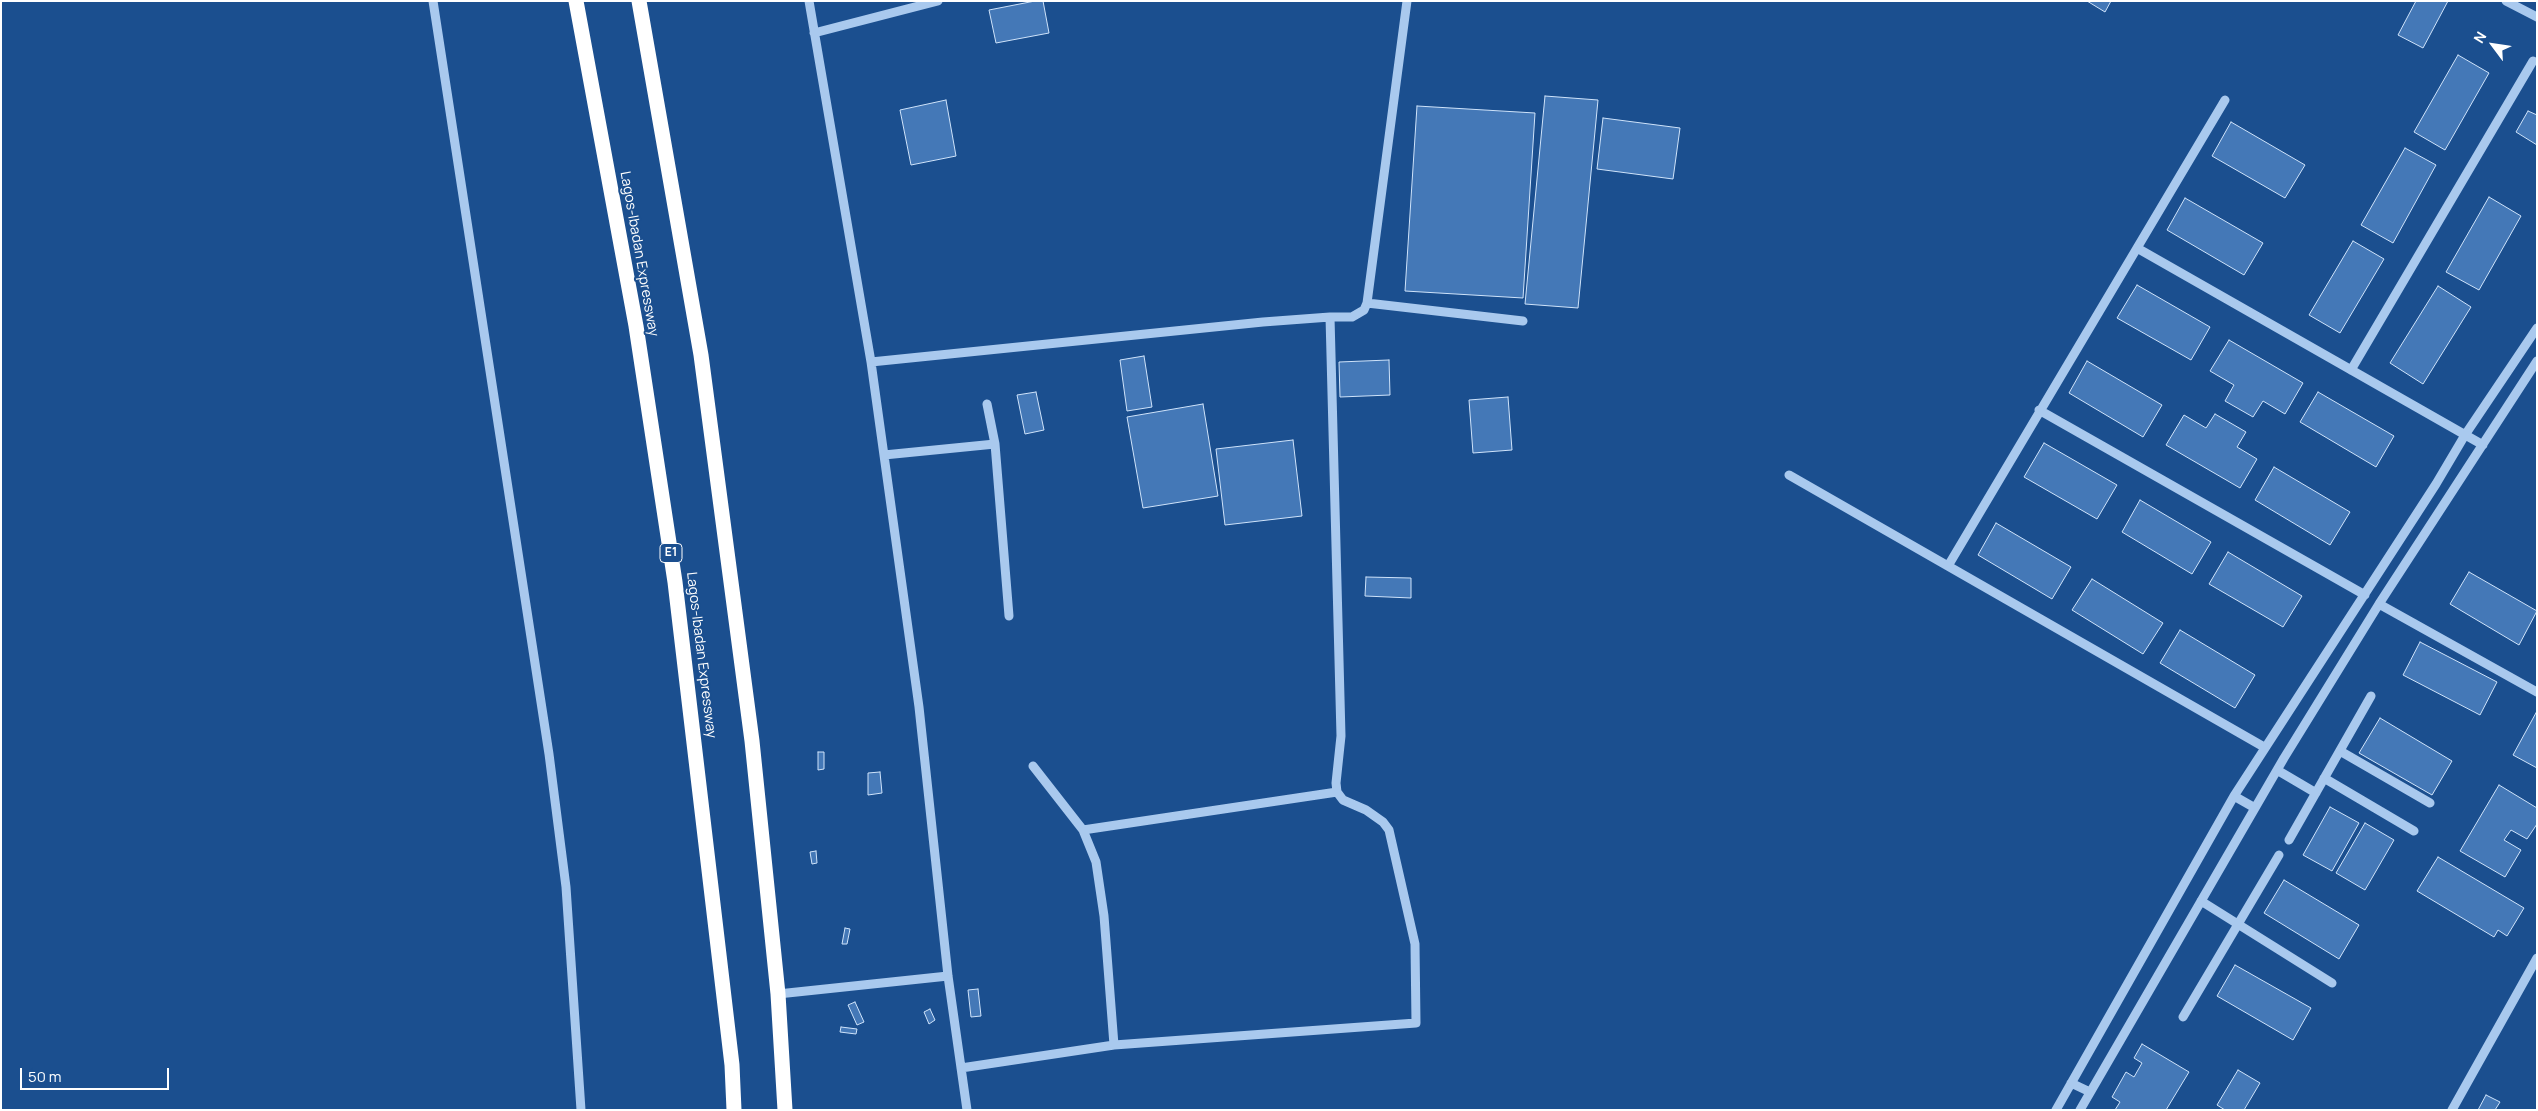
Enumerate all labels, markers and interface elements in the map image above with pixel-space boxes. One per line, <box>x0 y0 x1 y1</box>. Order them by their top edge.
north arrow <box>2468 20 2518 70</box>
text: N <box>2469 28 2490 46</box>
street label: Lagos-Ibadan Expressway <box>616 170 662 338</box>
road number: E1 <box>660 544 682 562</box>
street label: Lagos-Ibadan Expressway <box>682 571 720 739</box>
scale bar <box>22 1058 171 1090</box>
text: 50 m <box>28 1066 62 1087</box>

